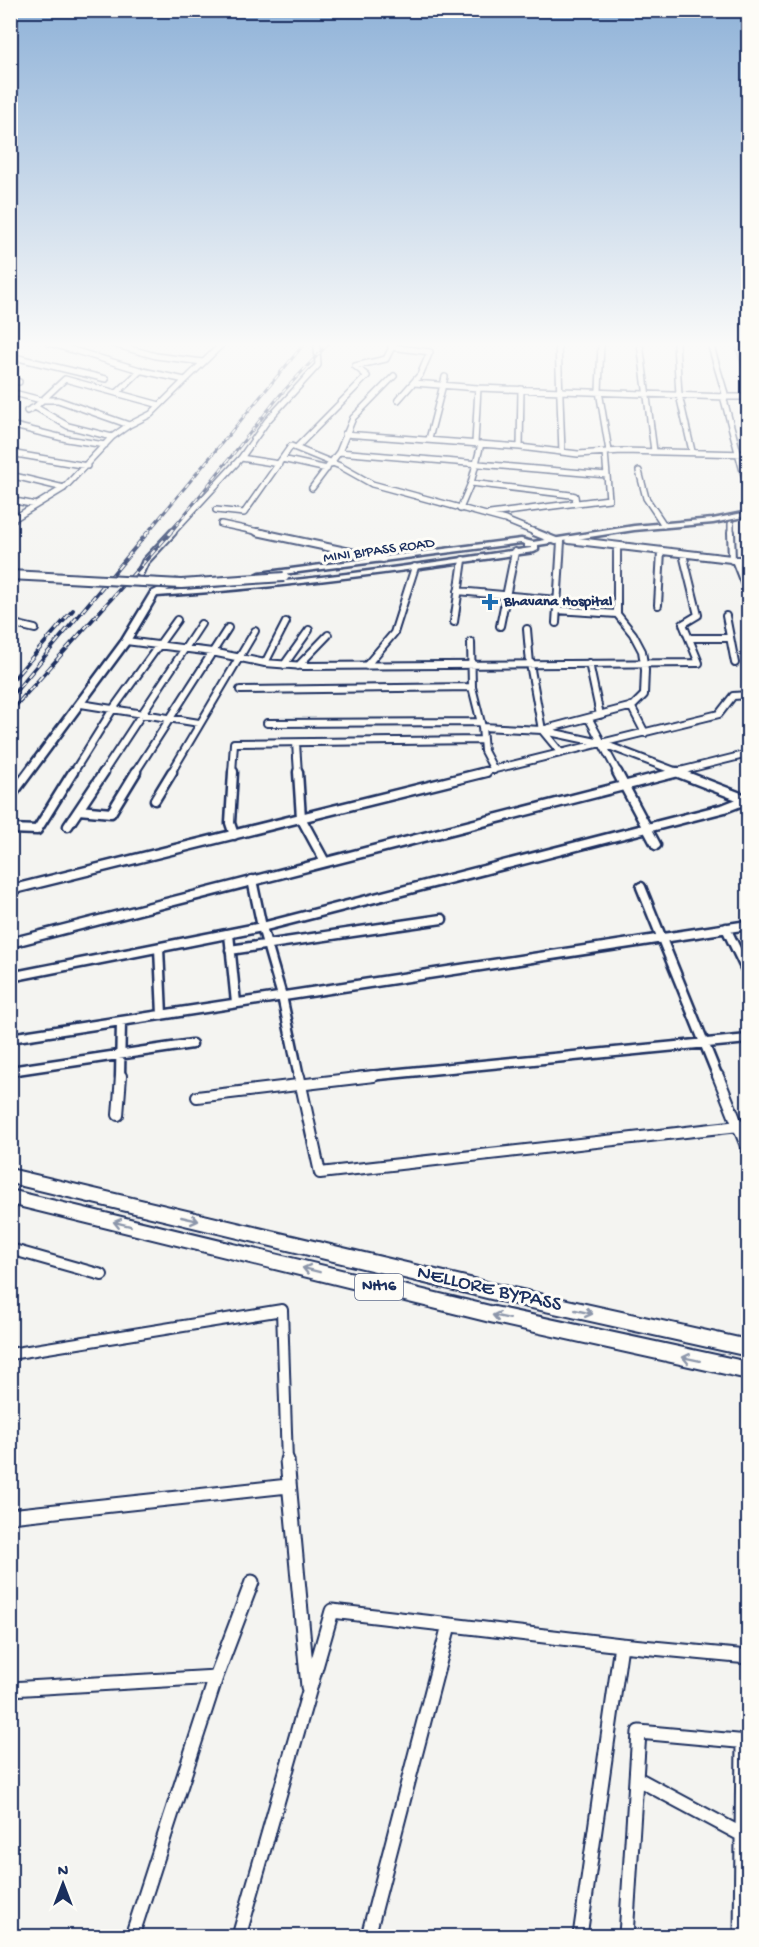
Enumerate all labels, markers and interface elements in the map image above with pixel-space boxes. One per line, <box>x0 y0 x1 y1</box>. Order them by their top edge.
street label: MINI BIPASS ROAD <box>322 534 436 568</box>
marker: Bhavana Hospital <box>481 593 499 611</box>
place label: Bhavana Hospital <box>503 593 613 611</box>
one-way arrow <box>180 1213 199 1225</box>
one-way arrow <box>113 1218 132 1230</box>
street label: NELLORE BYPASS <box>414 1261 564 1319</box>
one-way arrow <box>302 1264 321 1276</box>
road number: NH16 <box>355 1274 403 1300</box>
one-way arrow <box>574 1307 593 1318</box>
one-way arrow <box>492 1310 511 1322</box>
one-way arrow <box>682 1352 701 1364</box>
north arrow <box>33 1854 93 1914</box>
text: N <box>58 1863 69 1882</box>

